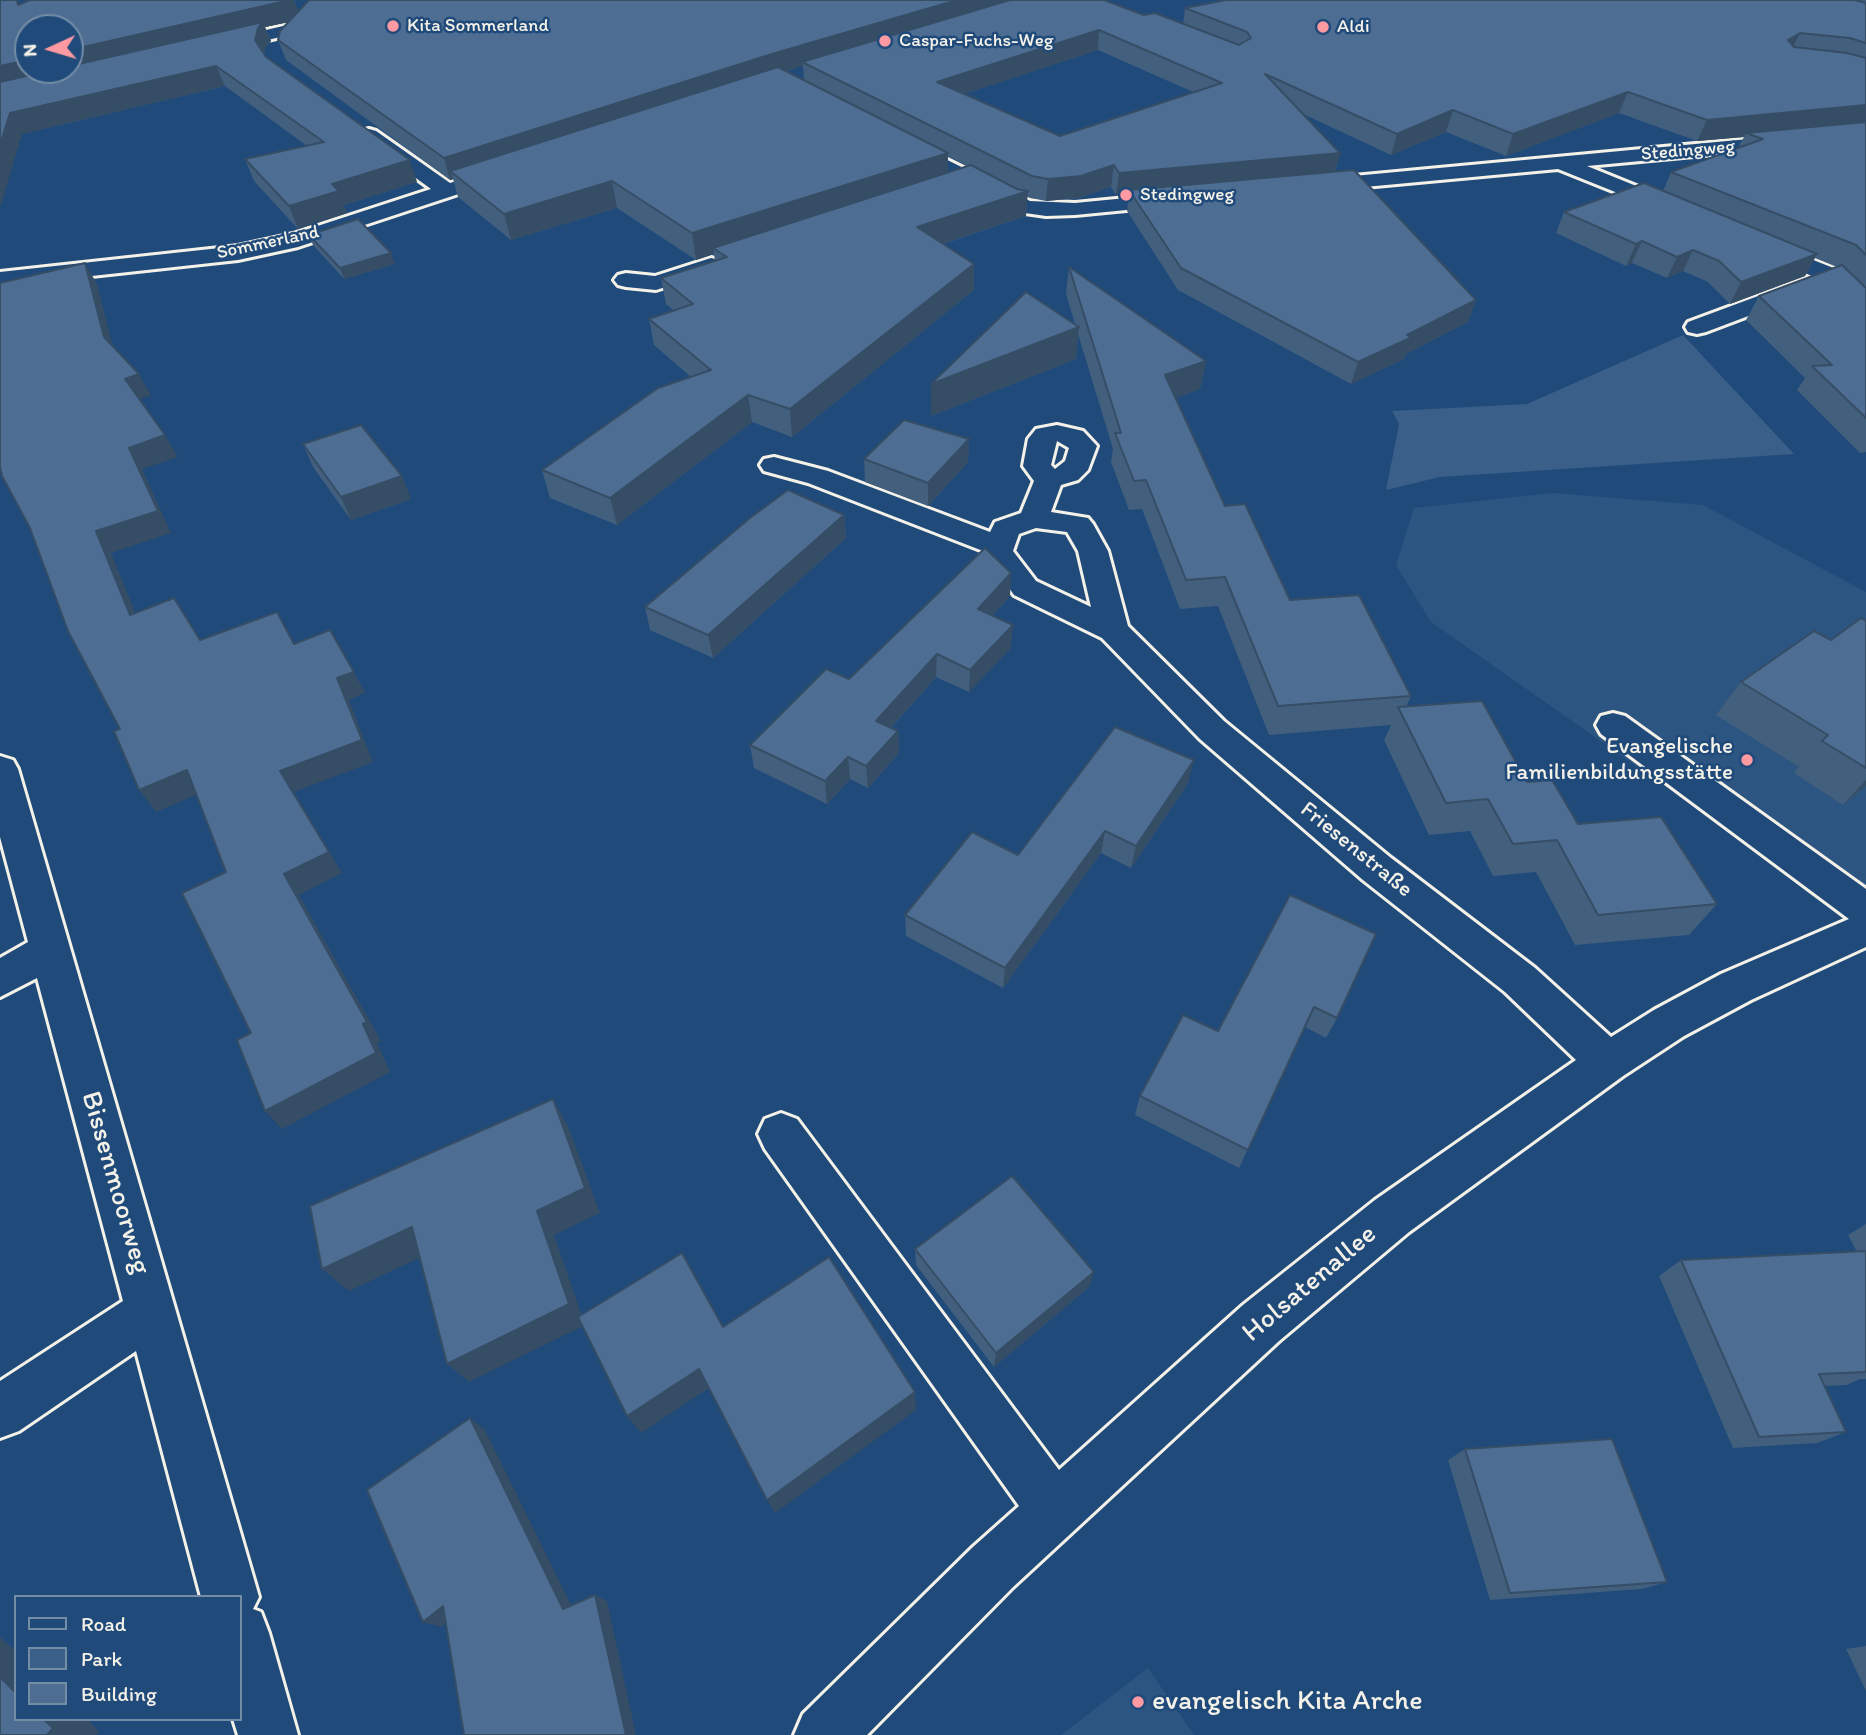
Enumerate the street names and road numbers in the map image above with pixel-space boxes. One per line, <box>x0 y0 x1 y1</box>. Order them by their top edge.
street label: Stedingweg <box>1640 136 1736 166</box>
street label: Sommerland <box>215 221 321 265</box>
street label: Friesenstraße <box>1294 796 1418 904</box>
street label: Bissenmoorweg <box>73 1088 157 1278</box>
street label: Holsatenallee <box>1236 1218 1384 1350</box>

